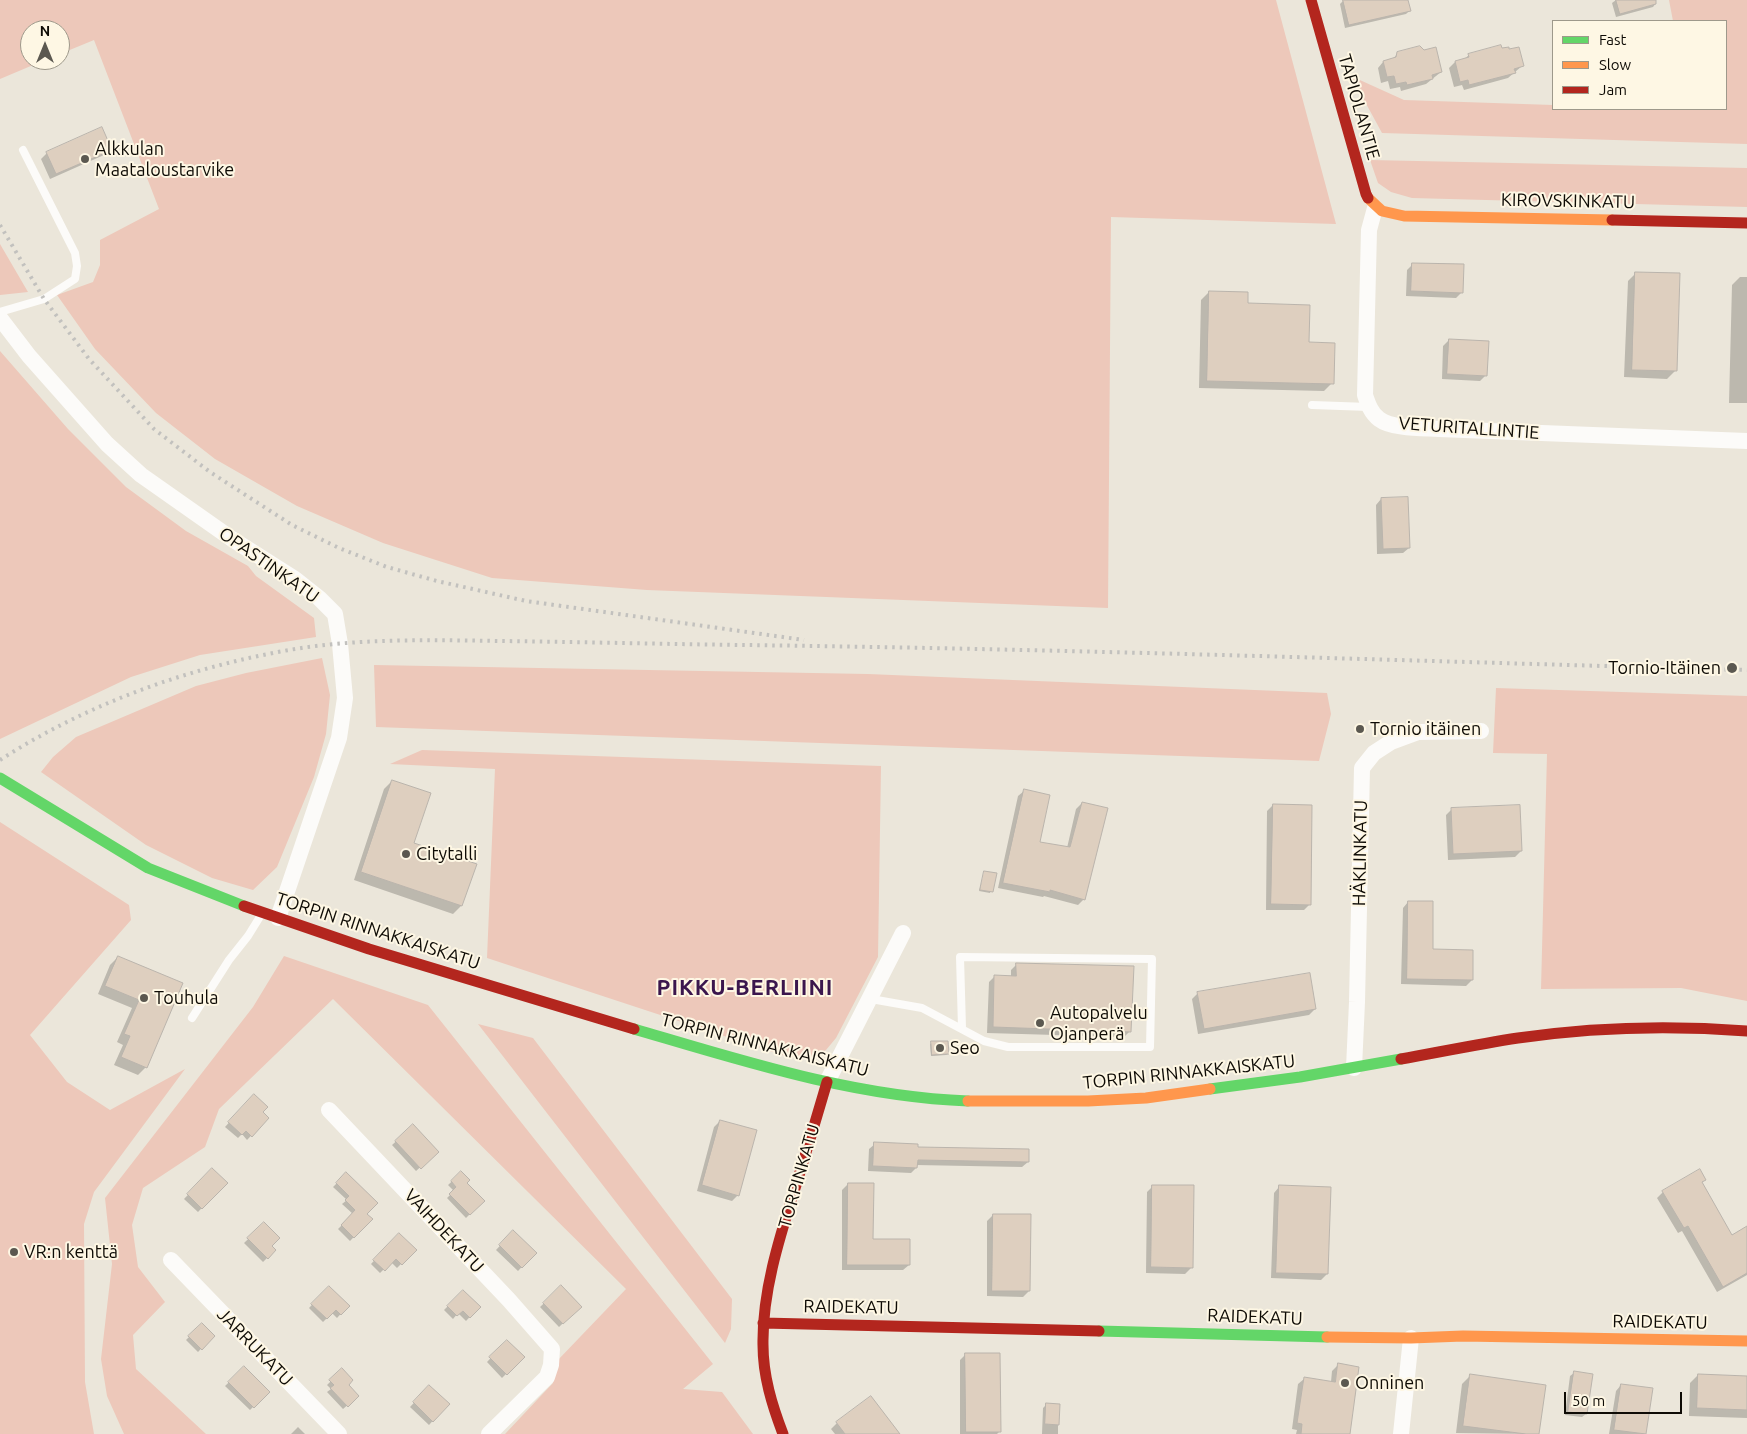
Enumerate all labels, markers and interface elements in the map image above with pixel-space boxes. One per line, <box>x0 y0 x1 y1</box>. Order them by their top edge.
north arrow <box>20 20 70 70</box>
legend <box>1552 20 1727 110</box>
text: N <box>40 23 50 39</box>
text: Fast <box>1599 31 1626 48</box>
street label: TAPIOLANTIE <box>1334 52 1384 162</box>
text: Slow <box>1599 56 1631 73</box>
text: Jam <box>1599 81 1627 98</box>
place label: Alkkulan Maataloustarvike <box>95 138 234 180</box>
marker: Alkkulan Maataloustarvike <box>79 153 91 165</box>
street label: KIROVSKINKATU <box>1501 189 1635 213</box>
street label: VETURITALLINTIE <box>1398 412 1540 444</box>
street label: OPASTINKATU <box>215 522 323 608</box>
place label: Tornio-Itäinen <box>1608 657 1721 679</box>
marker: Tornio-Itäinen <box>1725 661 1739 675</box>
place label: Tornio itäinen <box>1370 718 1481 740</box>
marker: Tornio itäinen <box>1354 723 1366 735</box>
street label: HÄKLINKATU <box>1348 800 1372 906</box>
place label: Citytalli <box>416 843 477 865</box>
marker: Citytalli <box>400 848 412 860</box>
street label: TORPIN RINNAKKAISKATU <box>273 888 483 974</box>
district label: PIKKU-BERLIINI <box>655 975 835 1001</box>
place label: Touhula <box>154 987 219 1009</box>
marker: Touhula <box>138 992 150 1004</box>
place label: Autopalvelu Ojanperä <box>1050 1002 1148 1044</box>
street label: TORPIN RINNAKKAISKATU <box>659 1009 871 1081</box>
marker: Autopalvelu Ojanperä <box>1034 1017 1046 1029</box>
place label: Seo <box>950 1037 980 1059</box>
marker: Seo <box>934 1042 946 1054</box>
street label: TORPIN RINNAKKAISKATU <box>1082 1050 1296 1094</box>
street label: TORPINKATU <box>774 1121 824 1231</box>
street label: VAIHDEKATU <box>400 1185 488 1277</box>
place label: VR:n kenttä <box>24 1241 118 1263</box>
marker: VR:n kenttä <box>8 1246 20 1258</box>
street label: RAIDEKATU <box>803 1295 899 1319</box>
street label: JARRUKATU <box>213 1304 297 1390</box>
street label: RAIDEKATU <box>1207 1305 1303 1329</box>
street label: RAIDEKATU <box>1612 1310 1708 1334</box>
place label: Onninen <box>1355 1372 1424 1394</box>
marker: Onninen <box>1339 1377 1351 1389</box>
scale bar <box>1567 1382 1684 1414</box>
text: 50 m <box>1572 1392 1605 1409</box>

